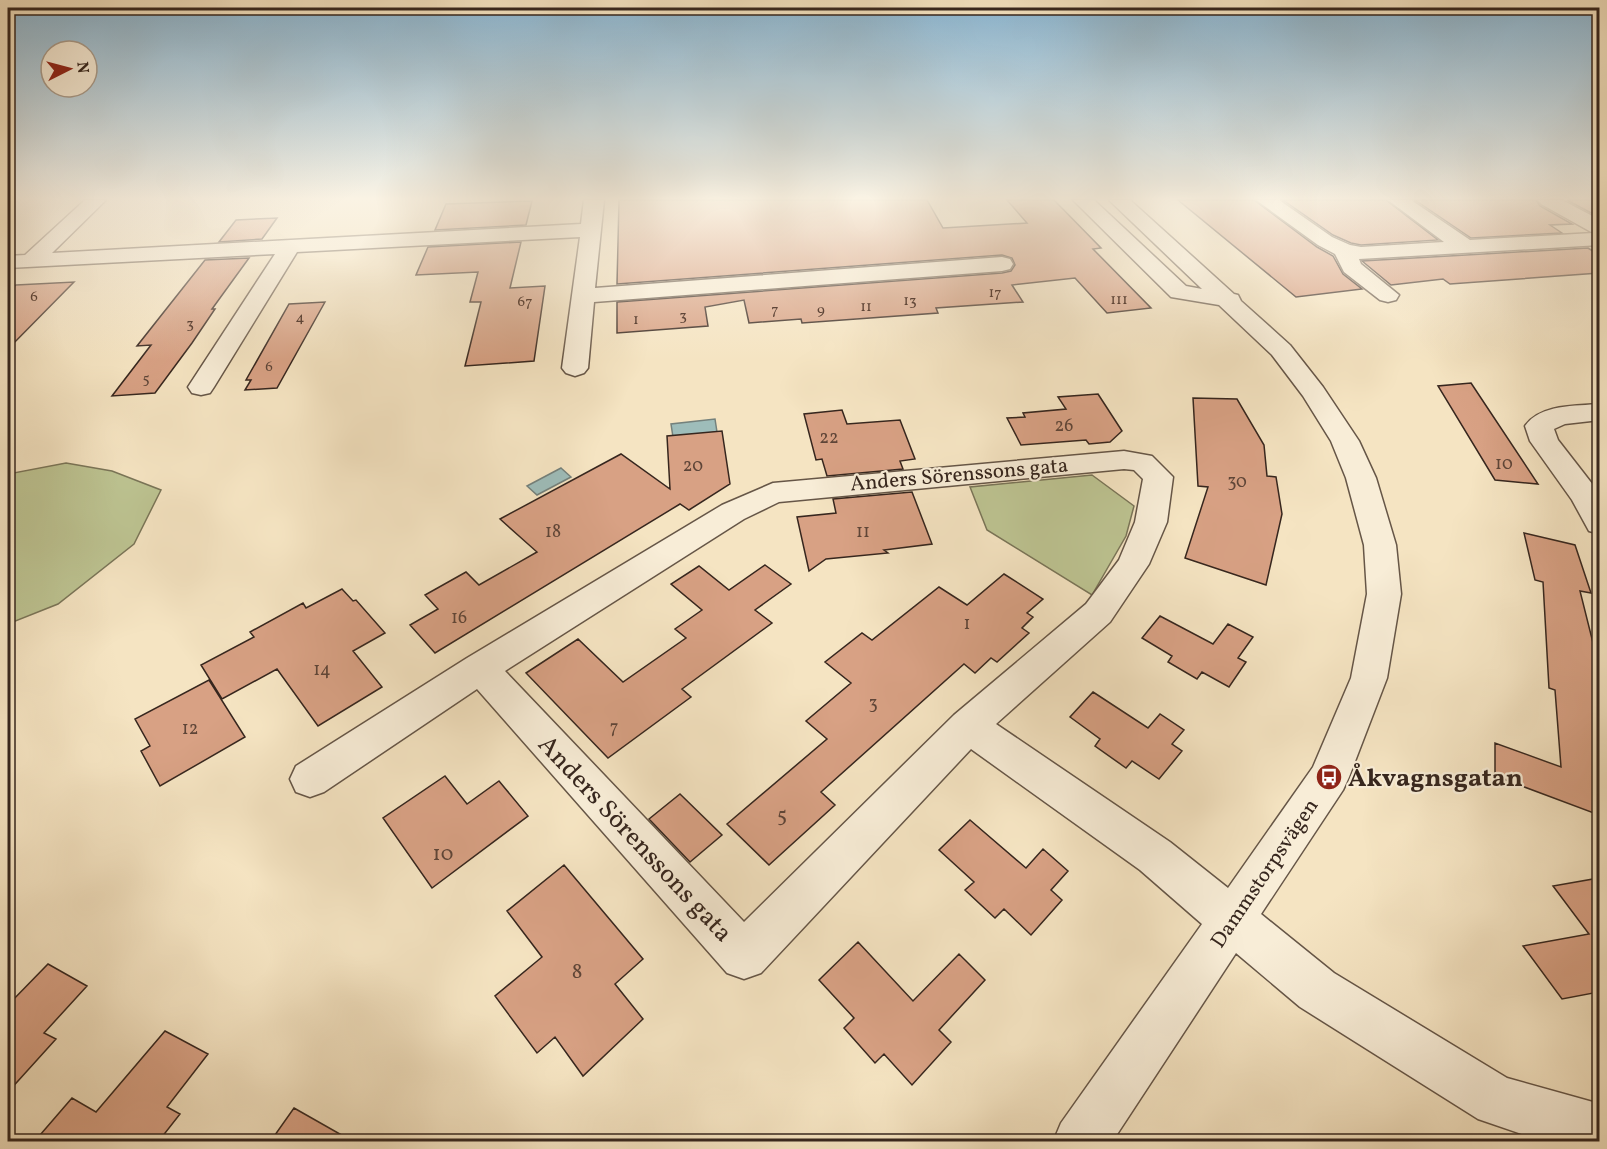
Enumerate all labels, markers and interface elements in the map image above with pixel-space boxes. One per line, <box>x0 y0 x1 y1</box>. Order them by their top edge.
north arrow <box>39 39 99 99</box>
text: N <box>70 61 94 75</box>
house number: 17 <box>988 283 1002 304</box>
house number: 6 <box>30 287 38 308</box>
house number: 111 <box>1110 290 1128 311</box>
house number: 13 <box>903 291 917 312</box>
house number: 67 <box>518 292 532 313</box>
house number: 11 <box>860 297 872 318</box>
house number: 7 <box>771 300 779 321</box>
house number: 9 <box>817 300 825 321</box>
house number: 3 <box>679 306 687 327</box>
house number: 4 <box>296 308 305 329</box>
house number: 1 <box>633 310 639 331</box>
house number: 3 <box>186 314 194 335</box>
house number: 6 <box>265 357 273 378</box>
house number: 5 <box>142 369 150 390</box>
house number: 26 <box>1055 414 1073 439</box>
house number: 22 <box>819 426 839 451</box>
street label: Anders Sörenssons gata <box>849 452 1069 499</box>
house number: 10 <box>1495 452 1513 477</box>
house number: 20 <box>683 454 703 479</box>
house number: 30 <box>1227 470 1247 495</box>
house number: 18 <box>545 520 561 545</box>
house number: 11 <box>856 520 870 545</box>
house number: 16 <box>451 606 467 631</box>
house number: 1 <box>964 612 970 637</box>
house number: 14 <box>313 658 331 683</box>
house number: 3 <box>868 692 878 717</box>
house number: 7 <box>610 716 618 741</box>
house number: 12 <box>182 717 198 742</box>
street label: Anders Sörenssons gata <box>529 728 740 951</box>
place label: Åkvagnsgatan <box>1348 761 1523 797</box>
bus stop icon: Åkvagnsgatan <box>1314 762 1344 792</box>
street label: Dammstorpsvägen <box>1204 793 1326 954</box>
house number: 5 <box>777 801 787 830</box>
house number: 10 <box>433 840 453 869</box>
house number: 8 <box>572 958 582 987</box>

